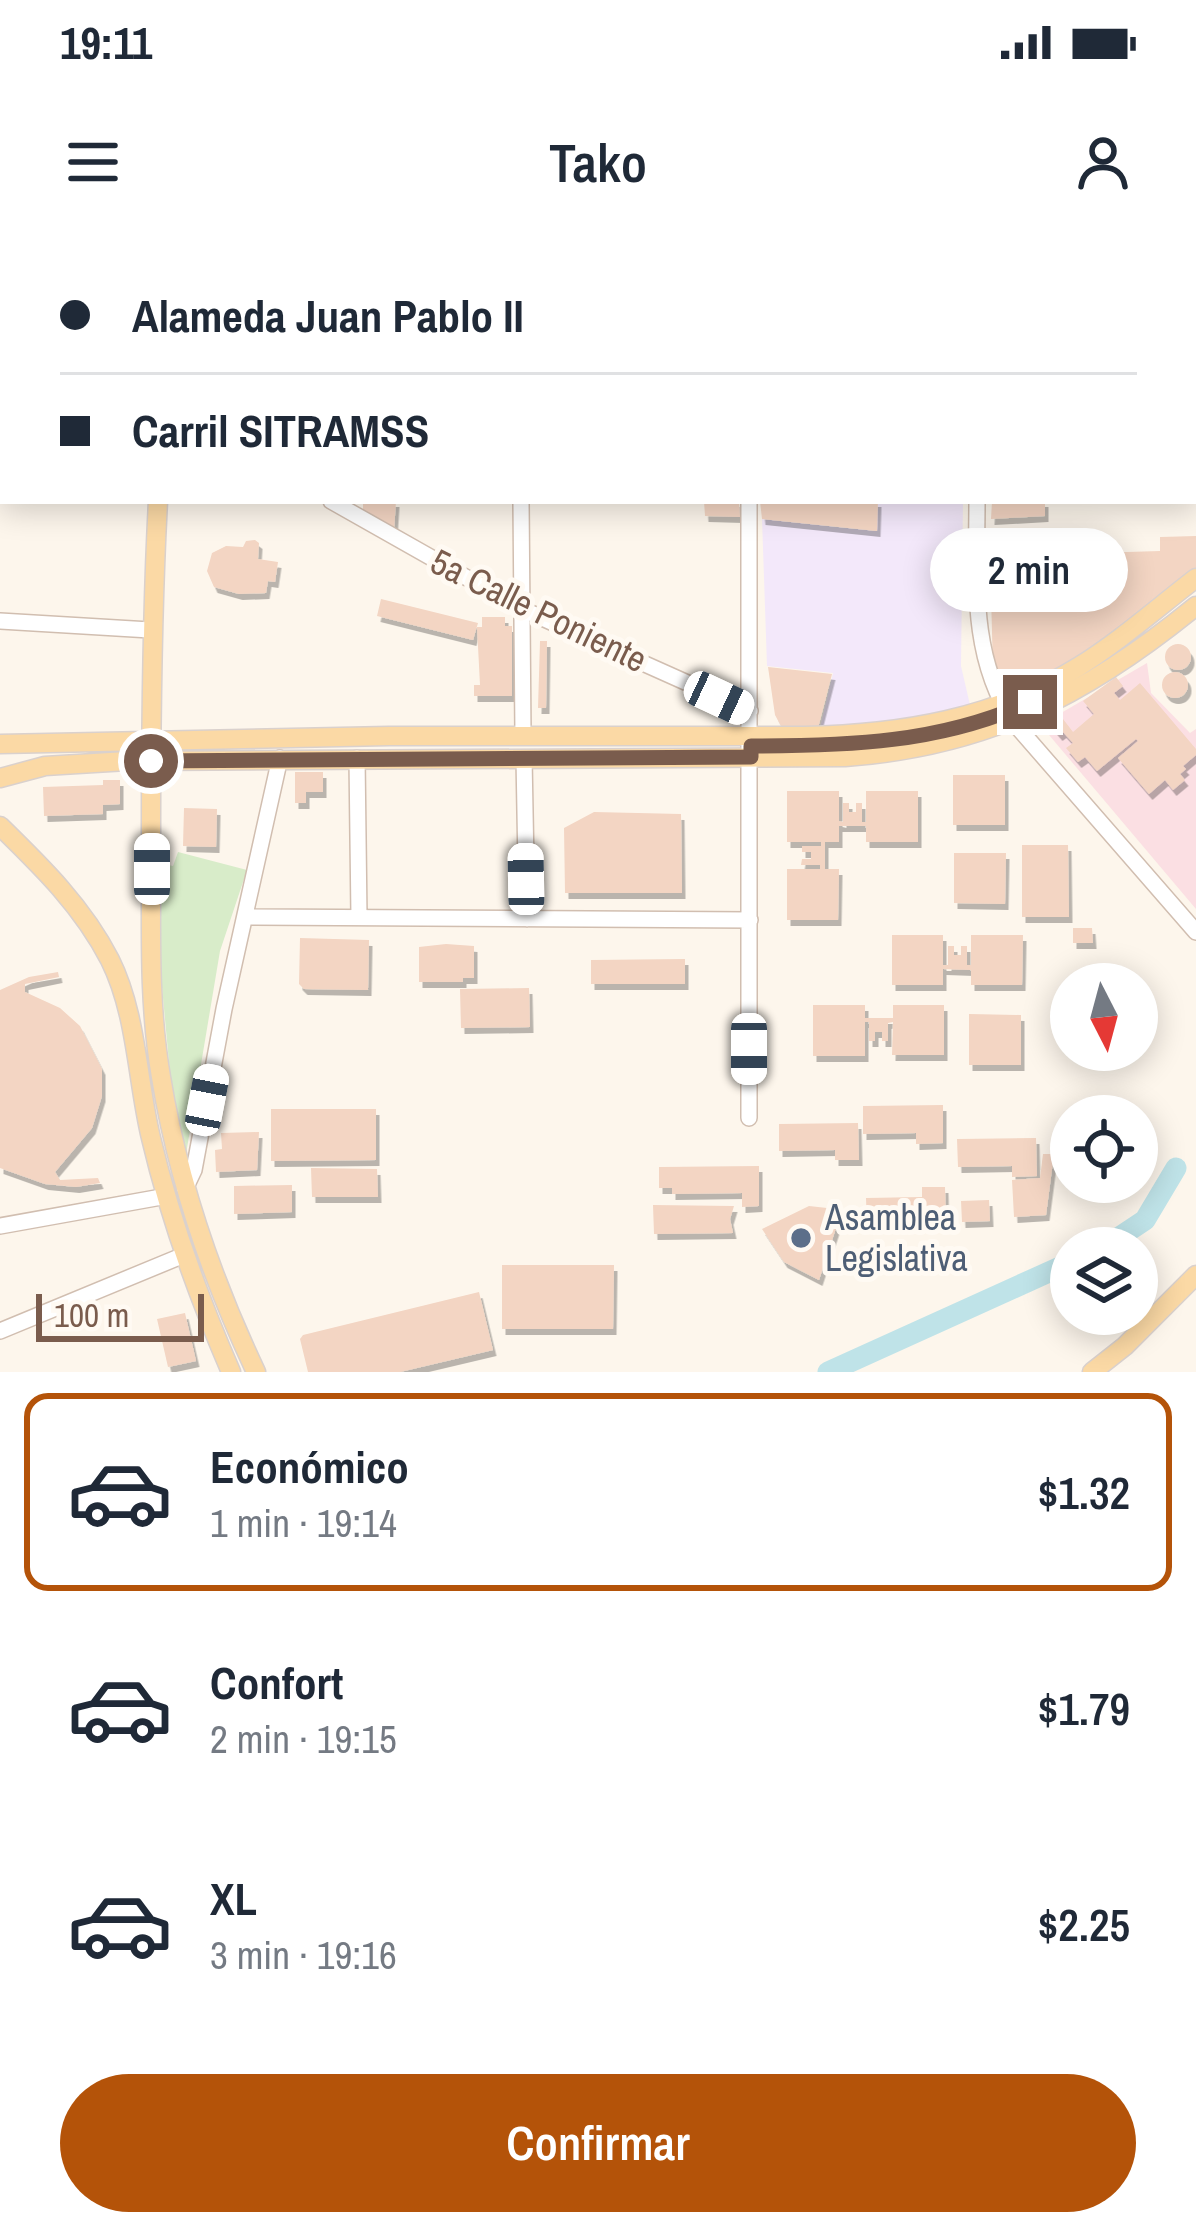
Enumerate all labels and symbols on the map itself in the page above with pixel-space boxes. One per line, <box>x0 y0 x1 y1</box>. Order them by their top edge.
callout: 2 min <box>931 528 1129 612</box>
street label: 5a Calle Poniente <box>423 537 655 683</box>
car <box>679 666 759 730</box>
route end <box>1003 675 1057 729</box>
route start <box>124 734 178 788</box>
car <box>134 833 170 905</box>
car <box>507 843 545 915</box>
north arrow <box>1050 963 1158 1071</box>
car <box>731 1013 767 1085</box>
car <box>182 1061 232 1139</box>
place label: Asamblea Legislativa <box>824 1193 968 1282</box>
marker: Asamblea Legislativa <box>788 1225 814 1251</box>
scale bar <box>36 1288 204 1341</box>

